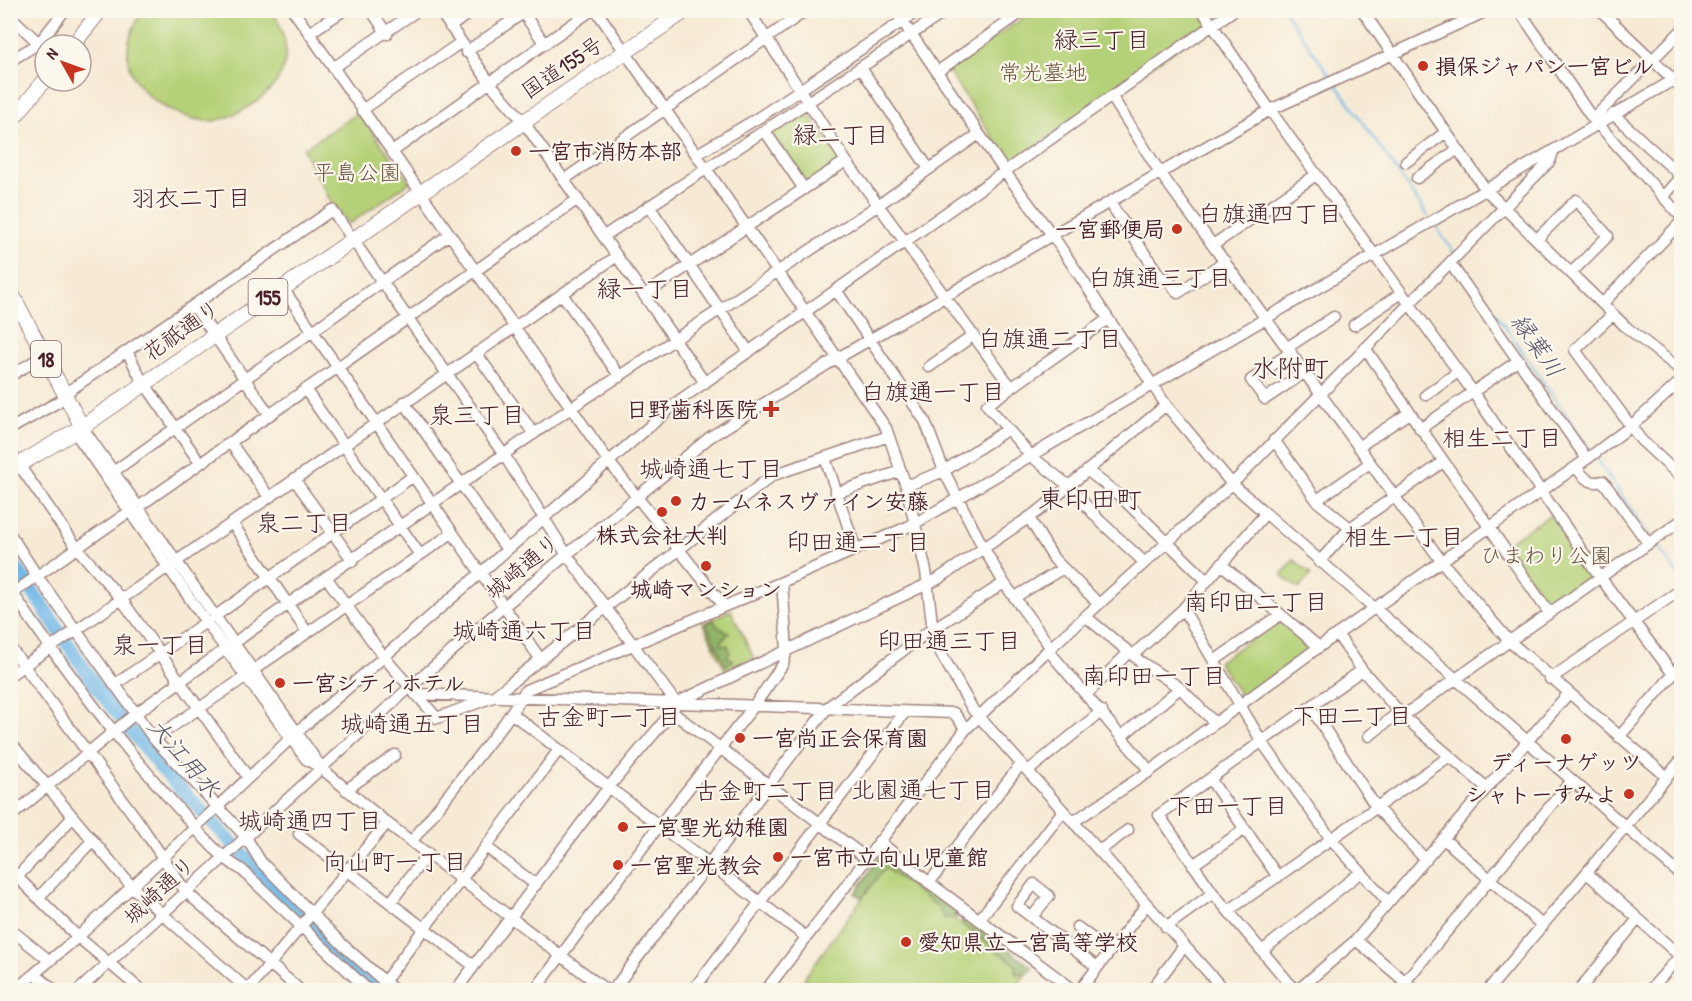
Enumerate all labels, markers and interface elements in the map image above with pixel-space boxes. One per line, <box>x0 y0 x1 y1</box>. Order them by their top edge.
district label: 緑三丁目 <box>1054 23 1150 55</box>
street label: 国道155号 <box>515 29 609 105</box>
north arrow <box>33 33 93 93</box>
text: N <box>40 43 63 64</box>
place label: 損保ジャパン一宮ビル <box>1435 51 1655 81</box>
park label: 常光墓地 <box>999 57 1087 87</box>
marker: 損保ジャパン一宮ビル <box>1416 59 1430 73</box>
district label: 緑二丁目 <box>793 118 889 150</box>
place label: 一宮市消防本部 <box>528 136 682 166</box>
marker: 一宮市消防本部 <box>509 144 523 158</box>
park label: 平島公園 <box>313 157 401 187</box>
district label: 羽衣二丁目 <box>131 181 251 213</box>
district label: 白旗通四丁目 <box>1198 197 1342 229</box>
place label: 一宮郵便局 <box>1055 214 1165 244</box>
marker: 一宮郵便局 <box>1170 222 1184 236</box>
district label: 白旗通三丁目 <box>1088 261 1232 293</box>
district label: 緑一丁目 <box>597 272 693 304</box>
road number: 155 <box>248 279 288 315</box>
street label: 花祇通り <box>136 292 226 368</box>
water label: 縁葉川 <box>1504 306 1572 384</box>
district label: 白旗通二丁目 <box>978 322 1122 354</box>
road number: 18 <box>31 341 61 377</box>
district label: 水附町 <box>1251 350 1329 385</box>
district label: 白旗通一丁目 <box>861 375 1005 407</box>
place label: 日野歯科医院 <box>626 394 758 424</box>
district label: 泉三丁目 <box>429 398 525 430</box>
marker: 日野歯科医院 <box>762 400 780 418</box>
district label: 相生二丁目 <box>1442 421 1562 453</box>
district label: 城崎通七丁目 <box>639 452 783 484</box>
district label: 東印田町 <box>1038 481 1142 516</box>
place label: カームネスヴァイン安藤 <box>688 486 929 516</box>
marker: カームネスヴァイン安藤 <box>669 494 683 508</box>
marker: 株式会社大判 <box>655 505 669 519</box>
district label: 泉二丁目 <box>256 506 352 538</box>
place label: 株式会社大判 <box>596 520 728 550</box>
district label: 相生一丁目 <box>1344 520 1464 552</box>
district label: 印田通二丁目 <box>786 525 930 557</box>
street label: 城崎通り <box>479 526 565 606</box>
park label: ひまわり公園 <box>1480 540 1612 570</box>
marker: 城崎マンション <box>699 559 713 573</box>
place label: 城崎マンション <box>630 574 782 604</box>
district label: 南印田二丁目 <box>1184 585 1328 617</box>
district label: 城崎通六丁目 <box>452 614 596 646</box>
district label: 印田通三丁目 <box>877 624 1021 656</box>
district label: 泉一丁目 <box>112 628 208 660</box>
district label: 南印田一丁目 <box>1082 659 1226 691</box>
place label: 一宮シティホテル <box>292 668 465 698</box>
marker: 一宮シティホテル <box>273 676 287 690</box>
district label: 下田二丁目 <box>1292 699 1412 731</box>
district label: 古金町一丁目 <box>537 700 681 732</box>
district label: 城崎通五丁目 <box>340 707 484 739</box>
water label: 大江用水 <box>141 710 229 804</box>
place label: 一宮尚正会保育園 <box>752 723 928 753</box>
marker: 一宮尚正会保育園 <box>733 731 747 745</box>
marker: ディーナゲッツ <box>1559 732 1573 746</box>
place label: ディーナゲッツ <box>1490 747 1642 777</box>
district label: 北園通七丁目 <box>851 773 995 805</box>
district label: 古金町二丁目 <box>694 774 838 806</box>
place label: シャトーすみよ <box>1466 779 1617 809</box>
marker: シャトーすみよ <box>1622 787 1636 801</box>
district label: 下田一丁目 <box>1168 789 1288 821</box>
district label: 城崎通四丁目 <box>238 804 382 836</box>
place label: 一宮聖光幼稚園 <box>635 812 789 842</box>
marker: 一宮聖光幼稚園 <box>616 820 630 834</box>
place label: 一宮市立向山児童館 <box>790 842 988 872</box>
district label: 向山町一丁目 <box>323 845 467 877</box>
street label: 城崎通り <box>117 849 201 931</box>
place label: 一宮聖光教会 <box>630 850 762 880</box>
marker: 一宮市立向山児童館 <box>771 850 785 864</box>
marker: 一宮聖光教会 <box>611 858 625 872</box>
place label: 愛知県立一宮高等学校 <box>918 927 1138 957</box>
marker: 愛知県立一宮高等学校 <box>899 935 913 949</box>

